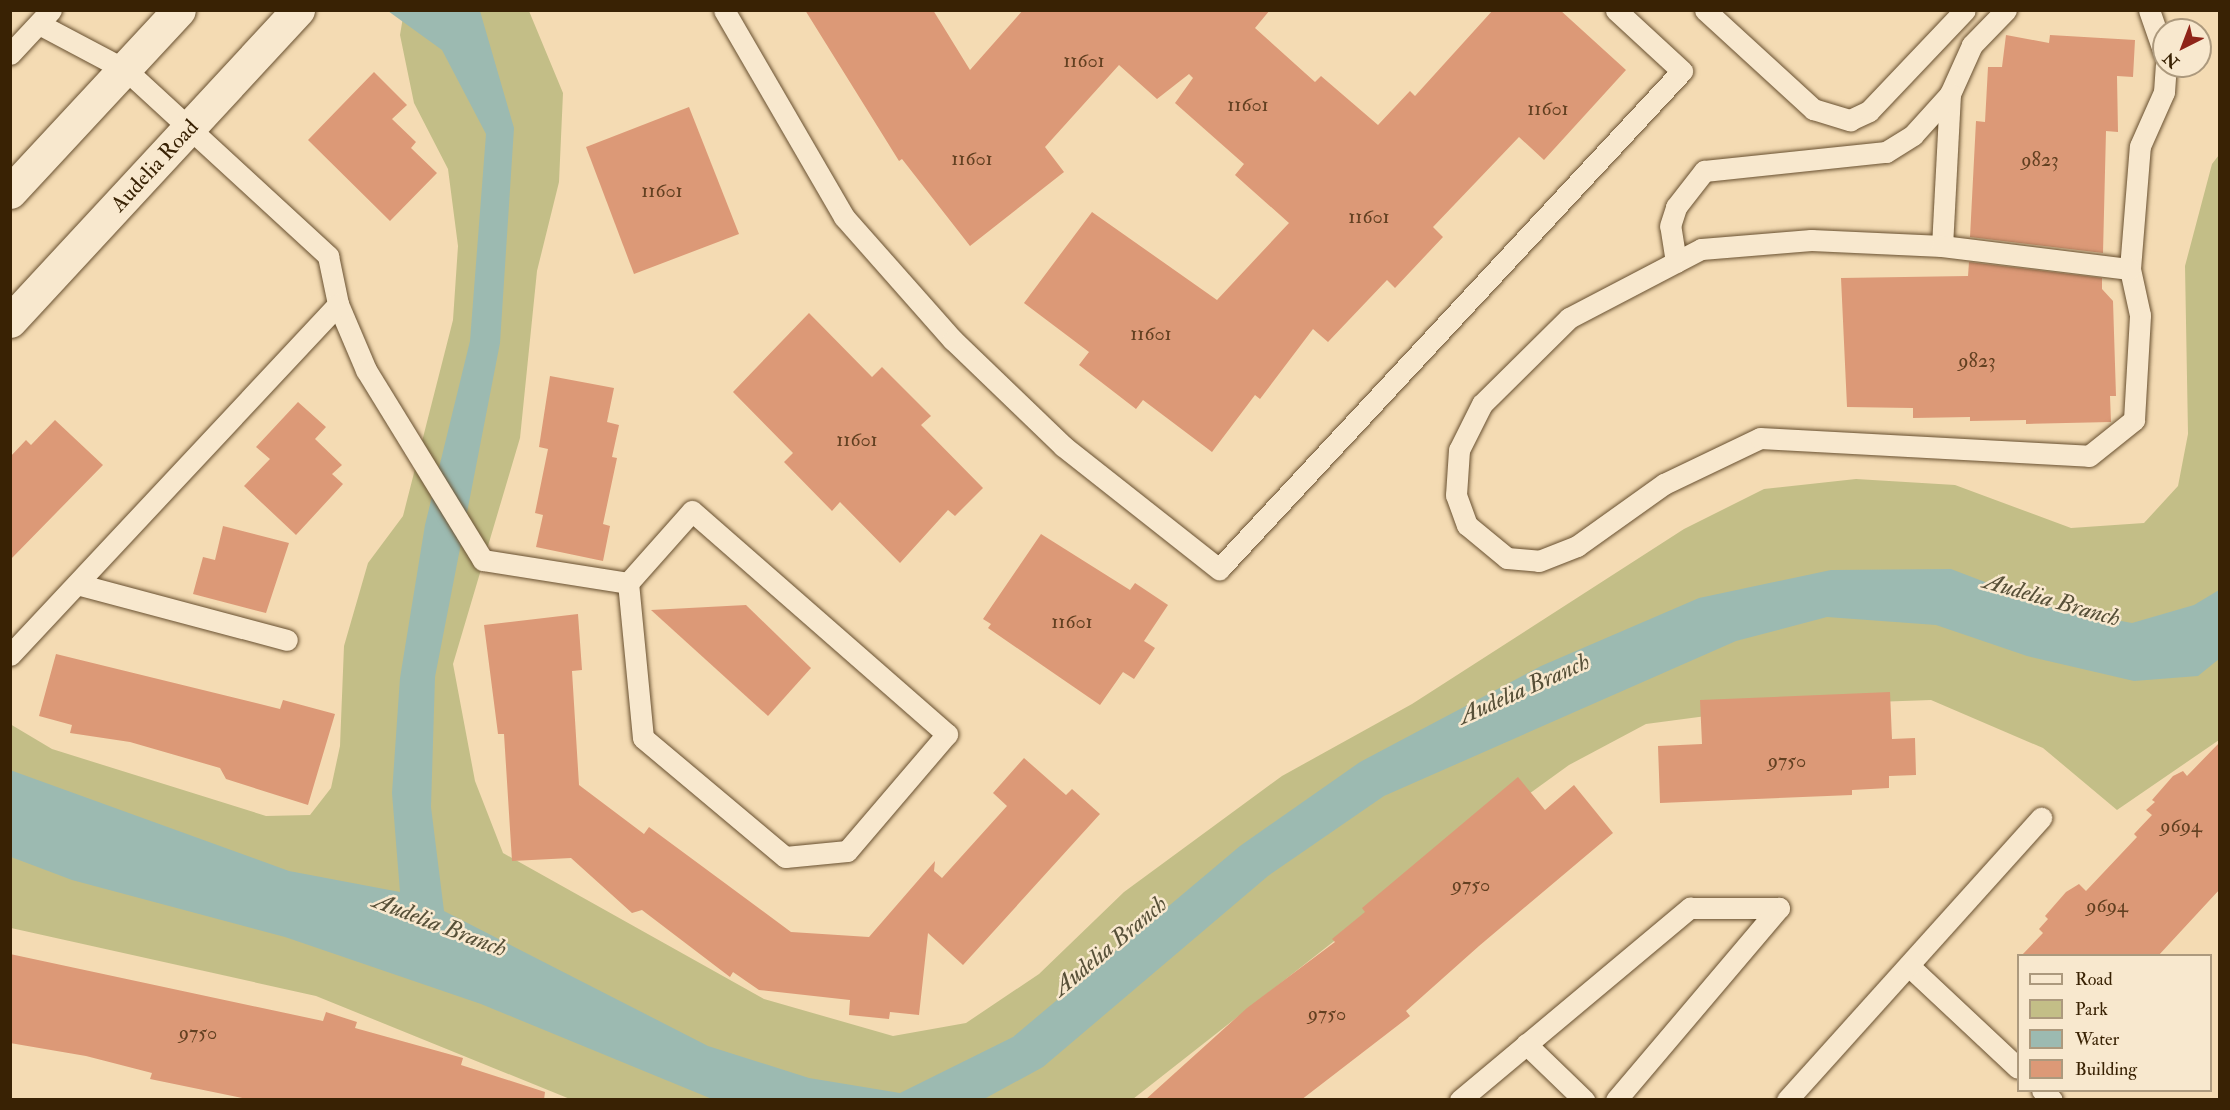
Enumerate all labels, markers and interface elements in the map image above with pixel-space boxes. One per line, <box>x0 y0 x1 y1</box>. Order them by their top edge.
north arrow <box>2152 18 2212 78</box>
house number: 11601 <box>1063 48 1105 72</box>
text: N <box>2159 48 2183 72</box>
house number: 11601 <box>1227 92 1269 116</box>
house number: 11601 <box>1527 96 1569 120</box>
street label: Audelia Road <box>106 114 204 218</box>
house number: 11601 <box>951 146 993 170</box>
house number: 9823 <box>2021 147 2059 171</box>
house number: 11601 <box>641 178 683 202</box>
house number: 11601 <box>1348 204 1390 228</box>
house number: 11601 <box>1130 321 1172 345</box>
house number: 9823 <box>1958 348 1996 372</box>
house number: 11601 <box>836 427 878 451</box>
water label: Audelia Branch <box>1980 567 2124 633</box>
house number: 11601 <box>1051 609 1093 633</box>
water label: Audelia Branch <box>1454 647 1594 731</box>
house number: 9750 <box>1768 748 1806 772</box>
house number: 9694 <box>2160 813 2202 837</box>
house number: 9750 <box>1452 872 1490 896</box>
water label: Audelia Branch <box>369 886 511 964</box>
water label: Audelia Branch <box>1047 890 1173 1002</box>
house number: 9694 <box>2086 893 2128 917</box>
legend <box>2017 954 2212 1092</box>
text: Road <box>2075 968 2113 991</box>
text: Park <box>2075 998 2108 1021</box>
house number: 9750 <box>1308 1001 1346 1025</box>
house number: 9750 <box>179 1020 217 1044</box>
text: Water <box>2075 1028 2119 1051</box>
text: Building <box>2075 1058 2137 1081</box>

